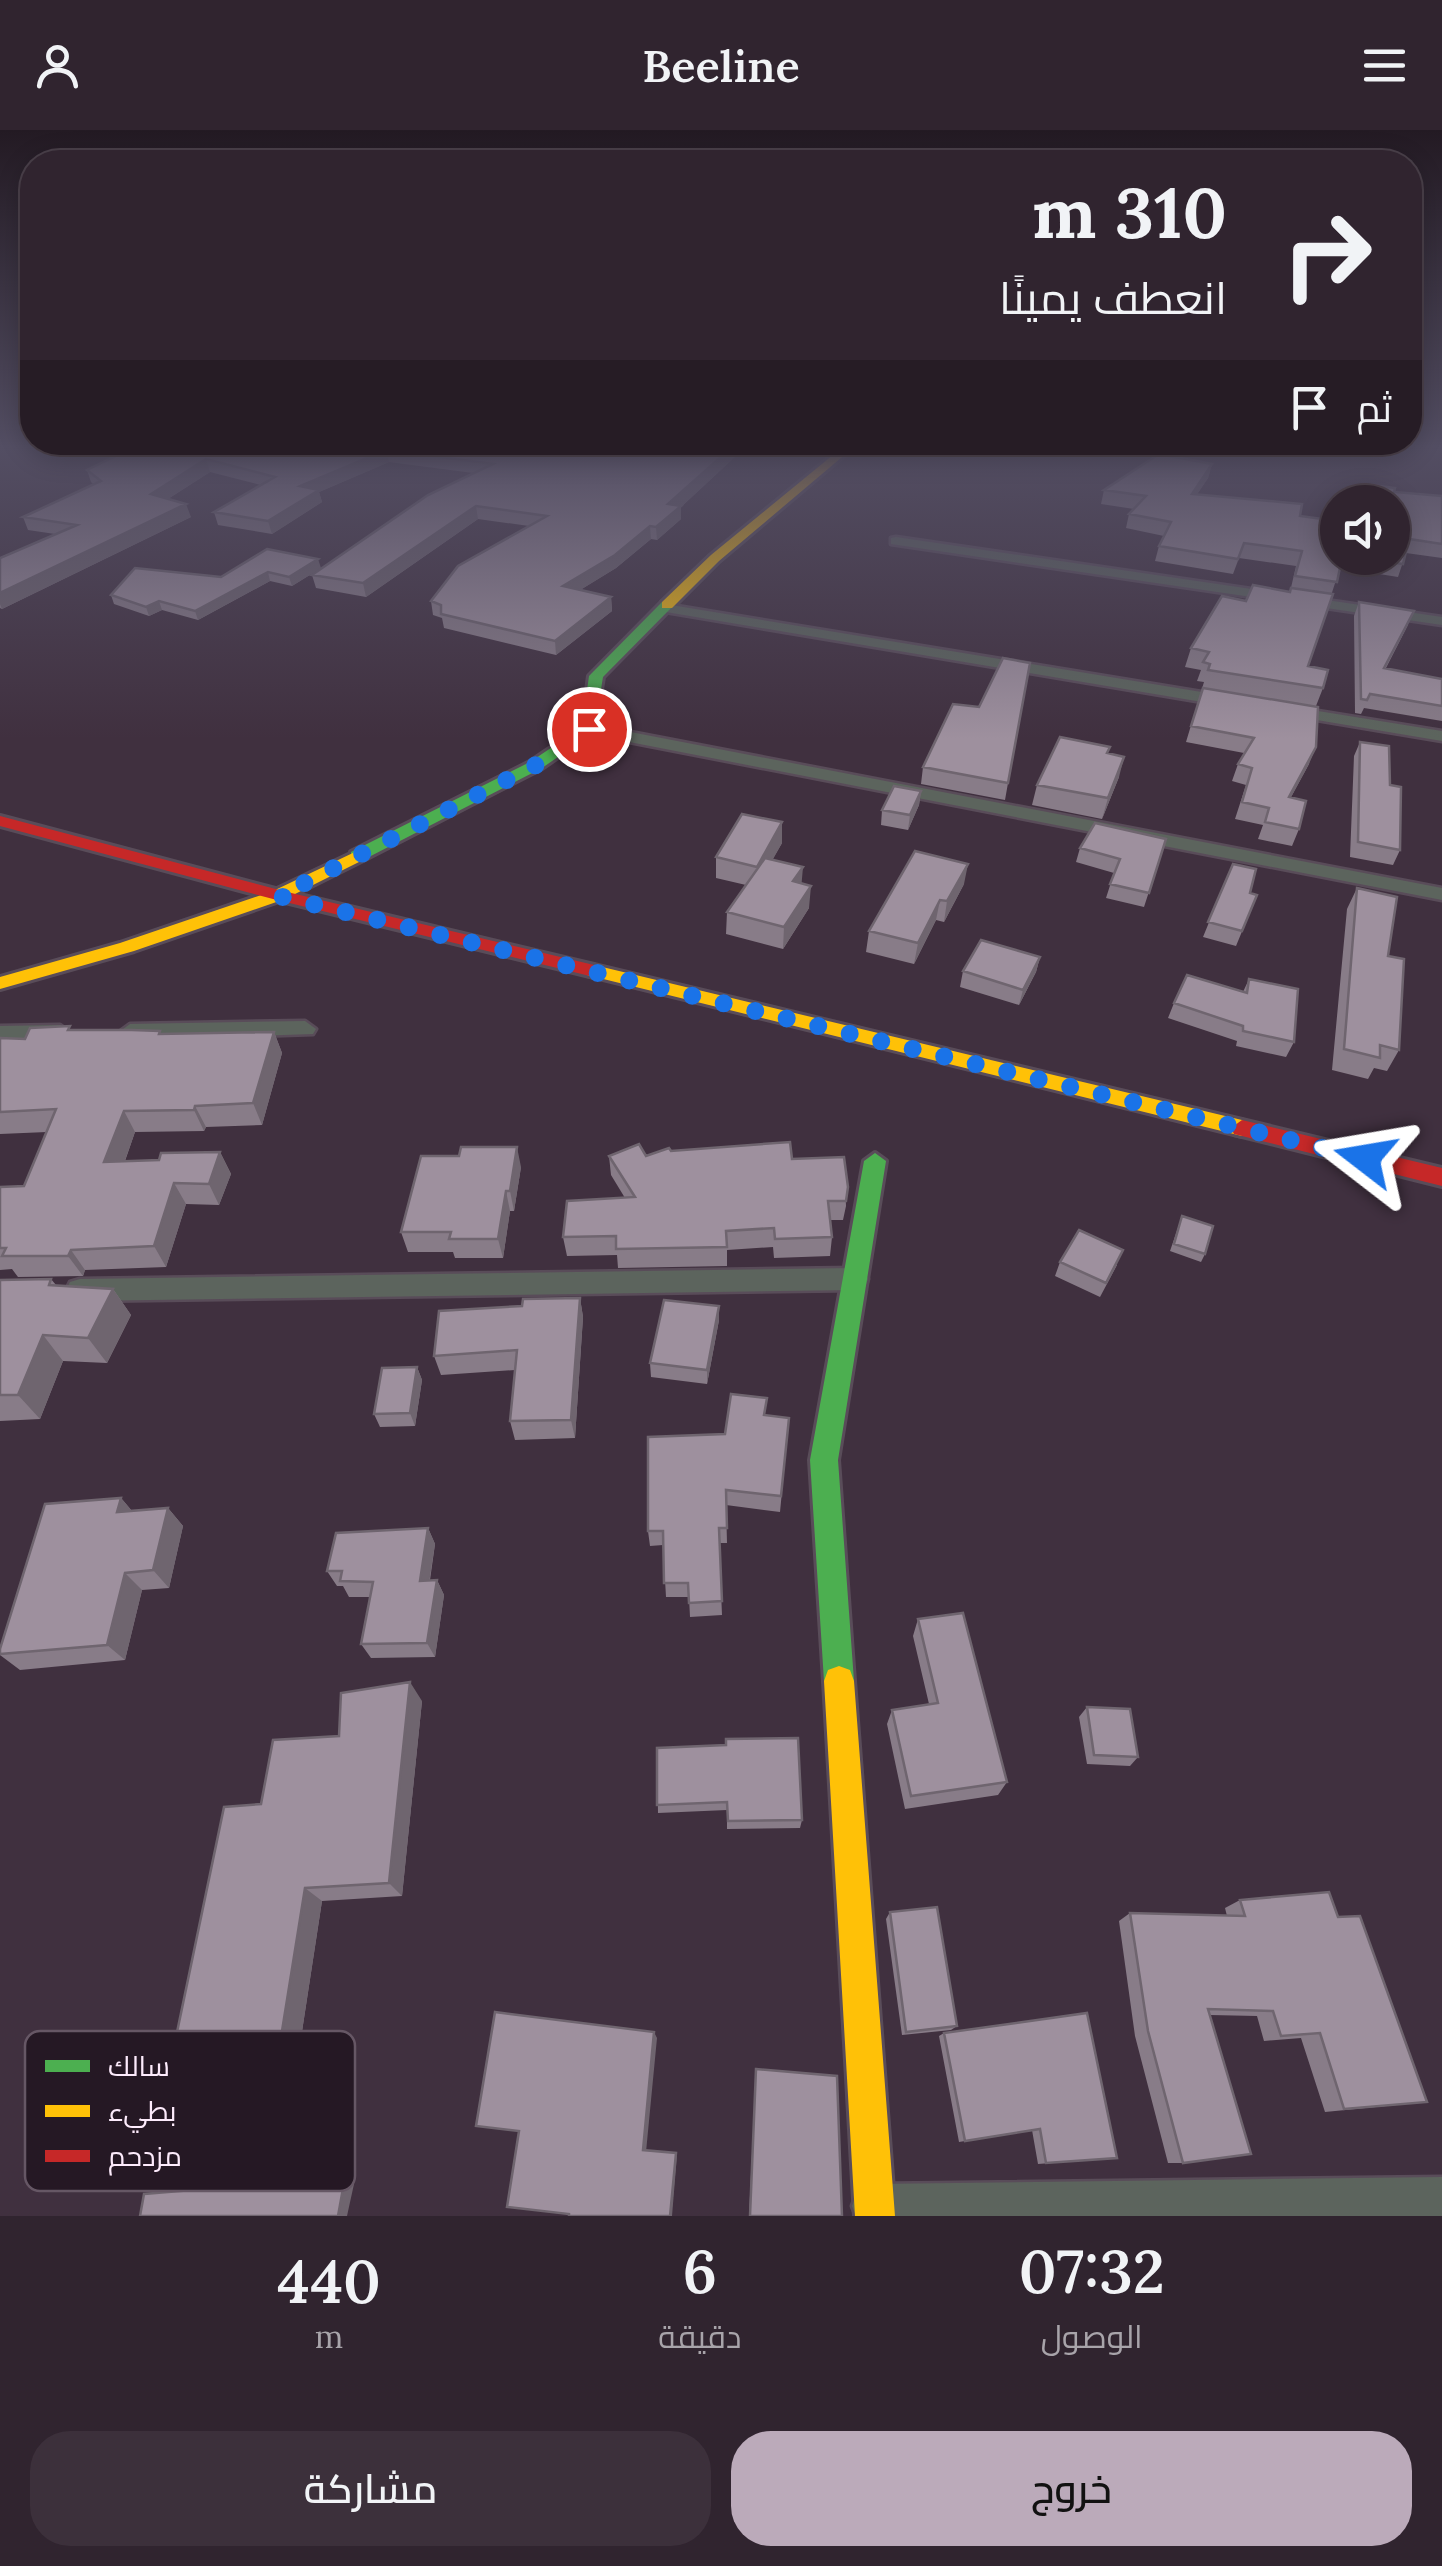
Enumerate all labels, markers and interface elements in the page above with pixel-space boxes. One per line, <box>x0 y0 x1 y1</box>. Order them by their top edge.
text: Beeline <box>642 37 800 94</box>
icon: person <box>30 38 85 93</box>
icon: menu <box>1357 38 1412 93</box>
text: 310 m <box>1032 168 1227 257</box>
icon: right <box>1262 190 1392 320</box>
text: انعطف يمينًا <box>999 269 1227 326</box>
icon: arrive <box>1282 380 1337 435</box>
text: ثم <box>1357 384 1392 432</box>
map controls <box>1320 485 1410 575</box>
button: sound <box>1320 485 1410 575</box>
pin <box>547 687 632 772</box>
icon: arrive <box>562 702 617 757</box>
position arrow <box>1313 1106 1417 1210</box>
legend <box>25 2031 355 2191</box>
text: سالك <box>108 2048 170 2084</box>
text: بطيء <box>108 2093 176 2133</box>
text: مزدحم <box>108 2138 182 2176</box>
text: 6 <box>683 2233 717 2309</box>
text: 07:32 <box>1019 2233 1165 2309</box>
text: 440 <box>277 2243 381 2319</box>
text: m <box>315 2316 343 2357</box>
text: دقيقة <box>658 2316 741 2357</box>
text: الوصول <box>1041 2316 1143 2357</box>
button: مشاركة <box>30 2431 711 2546</box>
button: خروج <box>731 2431 1412 2546</box>

